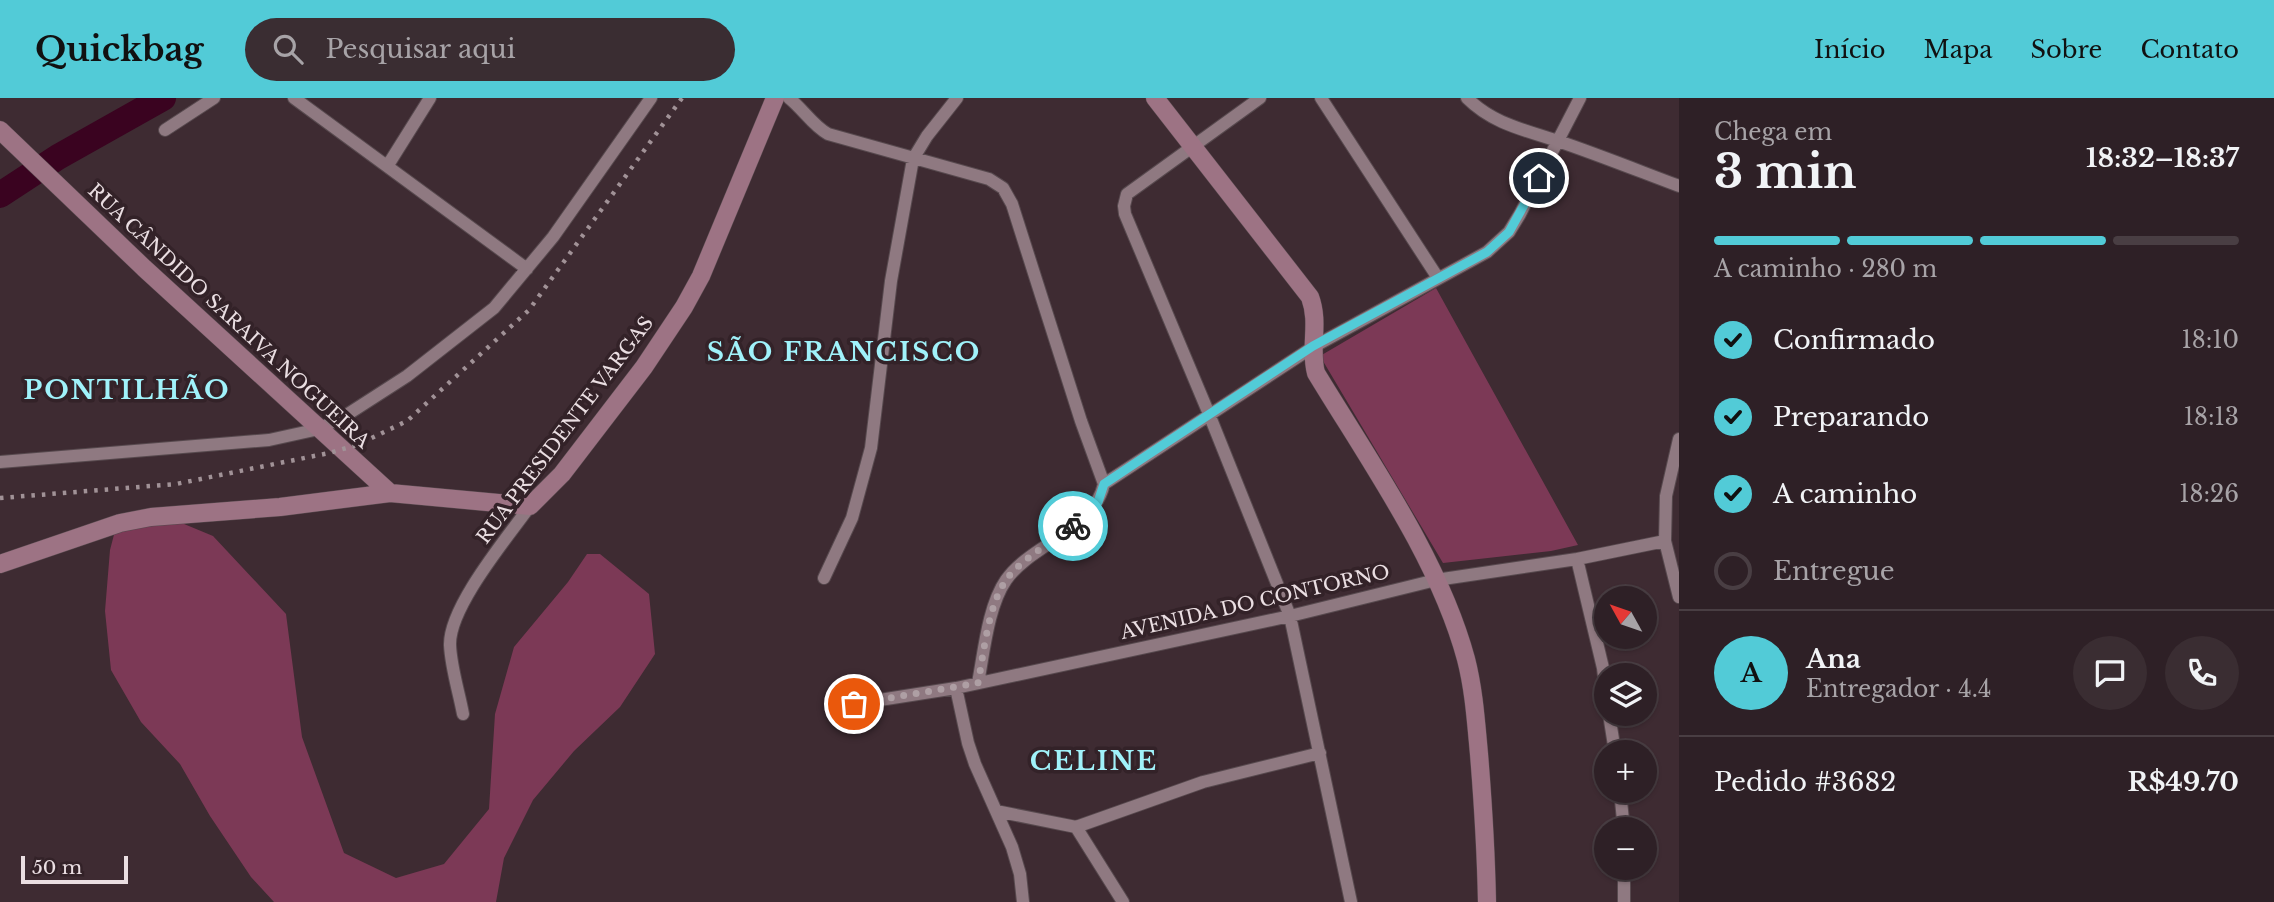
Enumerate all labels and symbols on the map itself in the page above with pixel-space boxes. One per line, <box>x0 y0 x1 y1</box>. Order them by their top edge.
pin <box>1509 148 1569 208</box>
street label: RUA CÂNDIDO SARAIVA NOGUEIRA <box>83 179 375 453</box>
street label: RUA PRESIDENTE VARGAS <box>472 312 658 548</box>
district label: SÃO FRANCISCO <box>707 336 981 368</box>
district label: PONTILHÃO <box>24 374 230 406</box>
courier <box>1038 491 1108 561</box>
street label: AVENIDA DO CONTORNO <box>1117 560 1392 644</box>
north arrow <box>1594 586 1657 649</box>
pin <box>824 674 884 734</box>
district label: CELINE <box>1030 745 1158 777</box>
scale bar <box>21 853 128 885</box>

